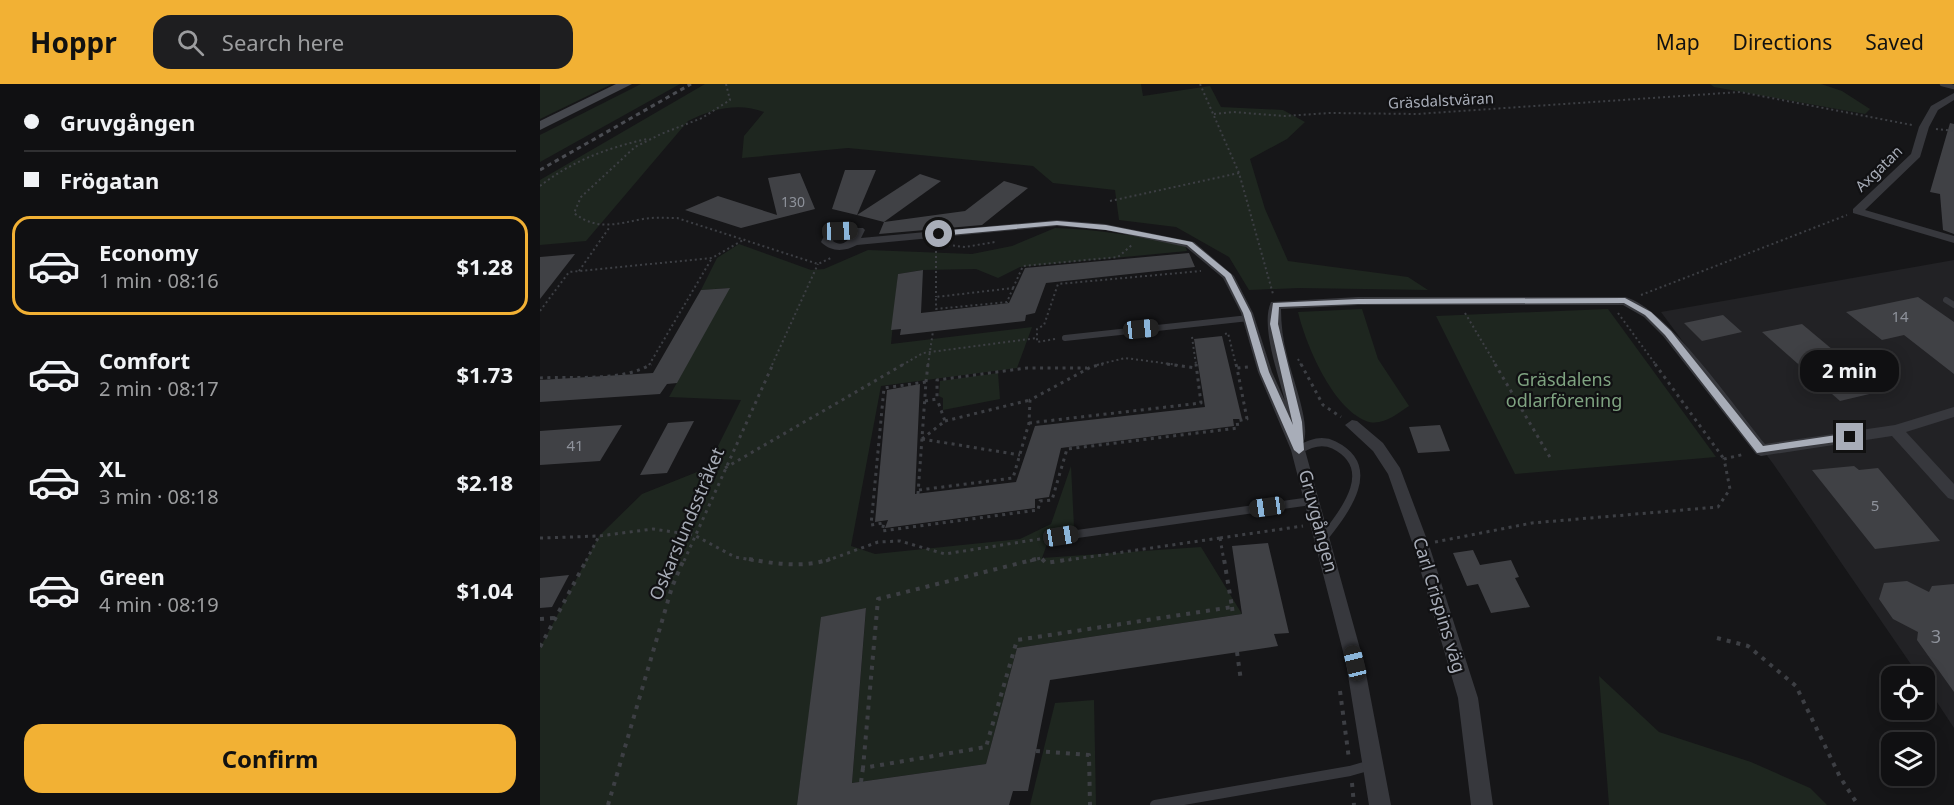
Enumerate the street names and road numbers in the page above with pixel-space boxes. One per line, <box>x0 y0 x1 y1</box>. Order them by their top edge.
street label: Gräsdalstväran <box>1387 87 1494 113</box>
street label: Axgatan <box>1850 141 1906 196</box>
street label: Oskarslundsstråket <box>643 443 729 604</box>
street label: Gruvgången <box>1294 467 1344 575</box>
street label: Carl Crispins väg <box>1408 534 1472 676</box>

